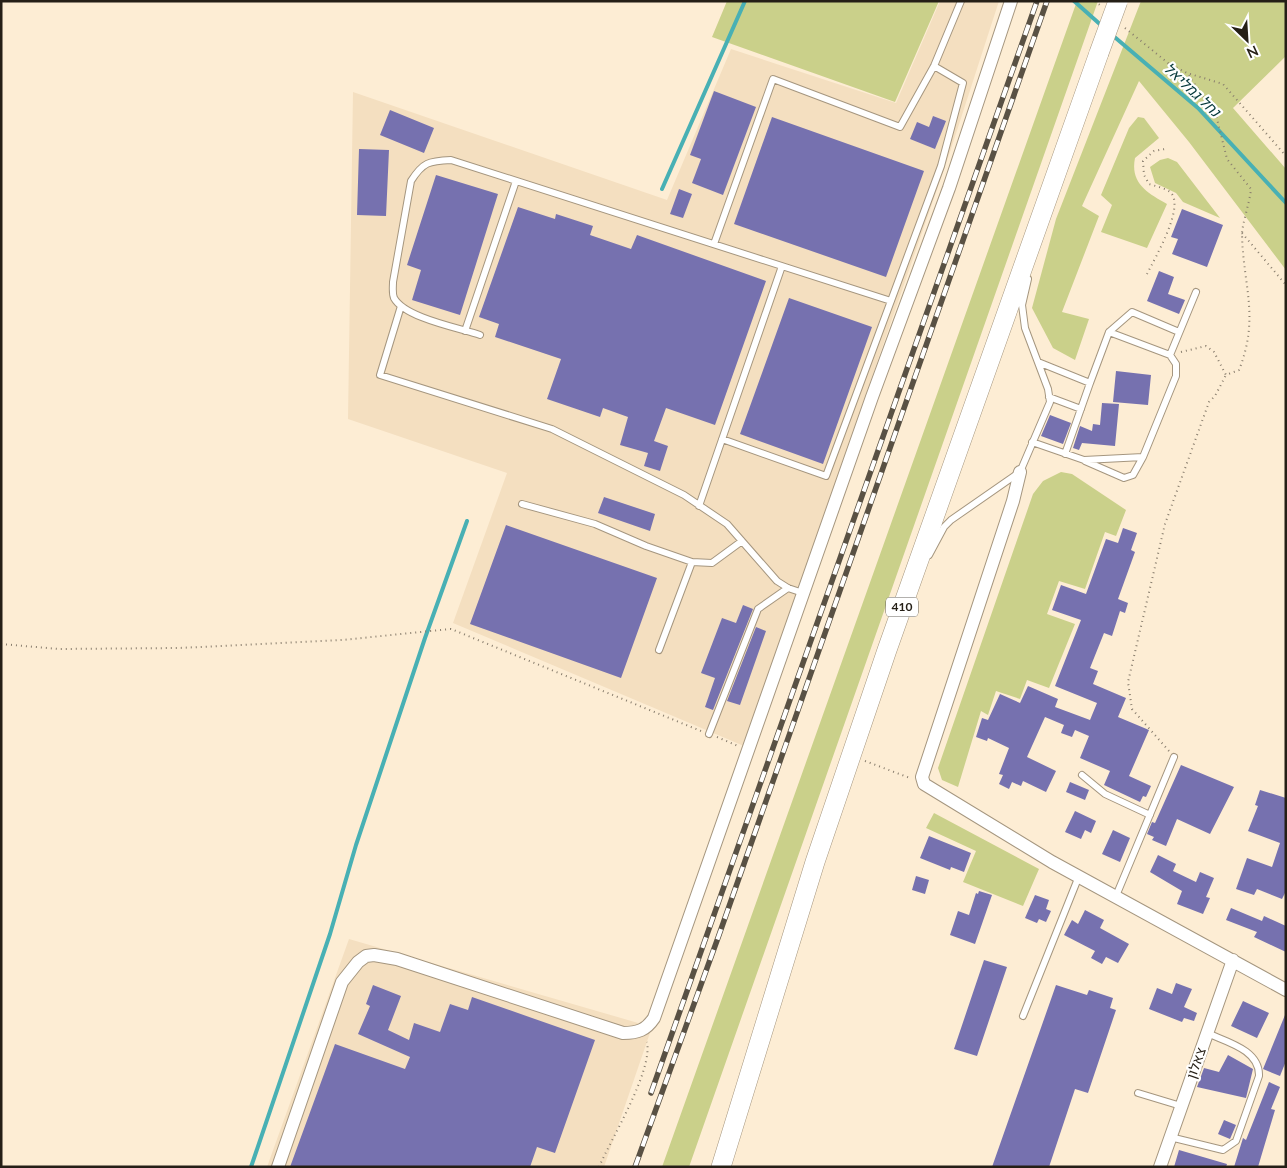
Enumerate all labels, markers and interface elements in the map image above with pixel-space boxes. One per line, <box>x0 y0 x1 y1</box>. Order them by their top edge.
north arrow <box>1222 15 1272 65</box>
text: N <box>1244 42 1261 62</box>
water label: נחל גמליאל <box>1161 59 1226 121</box>
road number: 410 <box>886 598 918 616</box>
street label: צאלון <box>1182 1045 1209 1081</box>

